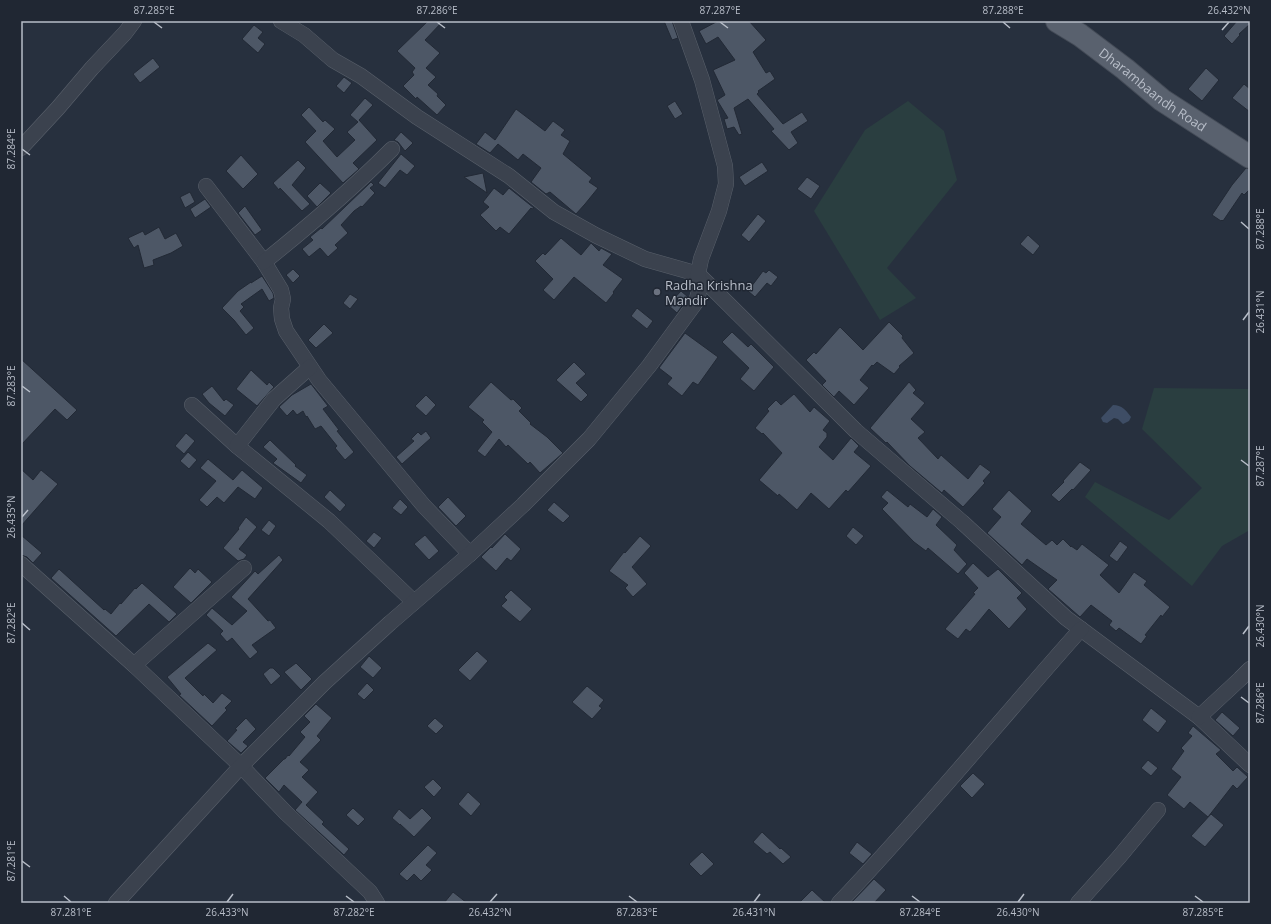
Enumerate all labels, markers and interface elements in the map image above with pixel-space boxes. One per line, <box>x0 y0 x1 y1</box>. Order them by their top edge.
text: 87.285°E <box>133 3 175 17</box>
text: 87.286°E <box>416 3 458 17</box>
text: 87.287°E <box>699 3 741 17</box>
text: 87.288°E <box>982 3 1024 17</box>
text: 26.432°N <box>1207 3 1251 17</box>
street label: Dharambaandh Road <box>1095 44 1210 136</box>
text: 87.284°E <box>4 128 18 170</box>
text: 87.288°E <box>1253 208 1267 250</box>
place label: Radha Krishna Mandir <box>665 276 753 309</box>
marker: Radha Krishna Mandir <box>652 287 662 297</box>
text: 26.431°N <box>1253 290 1267 334</box>
text: 87.283°E <box>4 365 18 407</box>
text: 87.287°E <box>1253 445 1267 487</box>
text: 26.435°N <box>4 495 18 539</box>
text: 87.282°E <box>4 602 18 644</box>
text: 26.430°N <box>1253 604 1267 648</box>
text: 87.286°E <box>1253 682 1267 724</box>
text: 87.281°E <box>4 840 18 882</box>
text: 87.281°E <box>50 905 92 919</box>
text: 26.433°N <box>205 905 249 919</box>
text: 87.282°E <box>333 905 375 919</box>
text: 26.432°N <box>468 905 512 919</box>
text: 87.283°E <box>616 905 658 919</box>
text: 26.431°N <box>732 905 776 919</box>
text: 87.284°E <box>899 905 941 919</box>
text: 26.430°N <box>996 905 1040 919</box>
text: 87.285°E <box>1182 905 1224 919</box>

